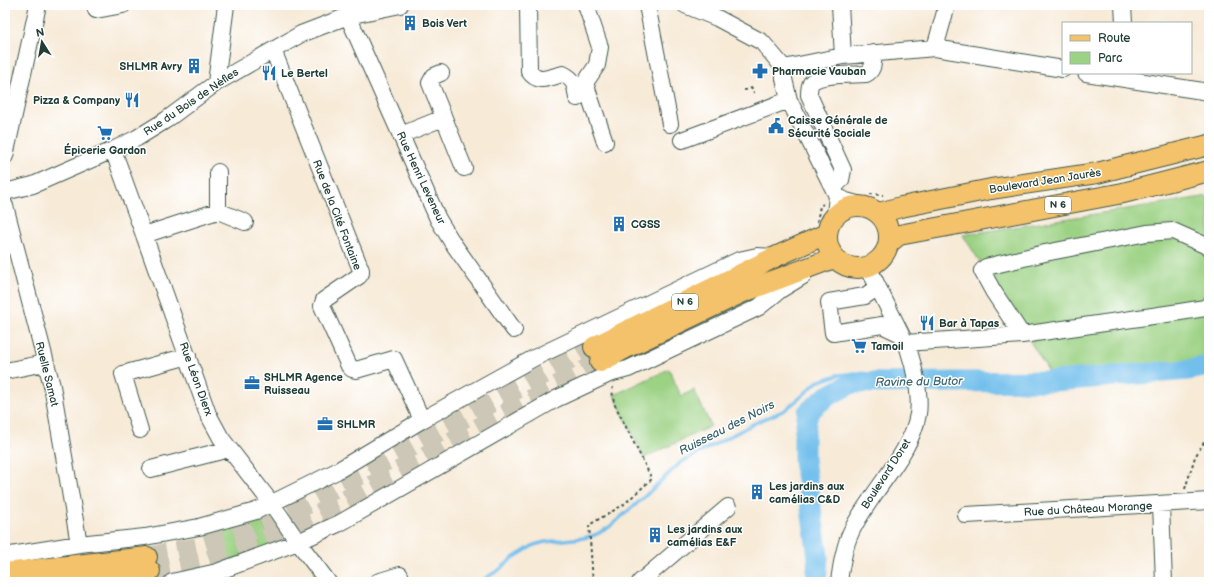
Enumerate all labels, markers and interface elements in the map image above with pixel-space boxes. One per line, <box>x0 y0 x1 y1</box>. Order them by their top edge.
building icon: Bois Vert <box>401 14 419 32</box>
place label: Bois Vert <box>422 17 467 30</box>
north arrow <box>22 22 62 62</box>
legend <box>1062 22 1192 74</box>
text: N <box>35 26 45 40</box>
text: Route <box>1098 31 1130 46</box>
text: Parc <box>1098 51 1122 66</box>
building icon: SHLMR Avry <box>185 57 203 75</box>
place label: SHLMR Avry <box>120 60 182 73</box>
pharmacy icon: Pharmacie Vauban <box>751 62 769 80</box>
restaurant icon: Le Bertel <box>260 64 278 82</box>
street label: Rue du Bois de Nèfles <box>141 65 241 139</box>
place label: Pharmacie Vauban <box>772 65 866 78</box>
place label: Le Bertel <box>281 67 328 80</box>
restaurant icon: Pizza & Company <box>123 91 141 109</box>
place label: Pizza & Company <box>33 94 120 107</box>
place label: Caisse Générale de Sécurité Sociale <box>788 114 887 140</box>
public building icon: Caisse Générale de Sécurité Sociale <box>767 117 785 135</box>
supermarket icon: Épicerie Gardon <box>96 124 114 142</box>
street label: Rue Henri Leveneur <box>394 130 449 227</box>
place label: Épicerie Gardon <box>64 143 146 157</box>
street label: Rue de la Cité Fontaine <box>310 158 364 272</box>
street label: Boulevard Jean Jaurès <box>988 166 1102 196</box>
road number: N 6 <box>1045 197 1071 213</box>
building icon: CGSS <box>610 215 628 233</box>
place label: CGSS <box>631 218 661 231</box>
road number: N 6 <box>672 294 698 310</box>
restaurant icon: Bar à Tapas <box>918 314 936 332</box>
place label: Bar à Tapas <box>939 317 1000 330</box>
supermarket icon: Tamoil <box>850 337 868 355</box>
street label: Ruelle Samat <box>33 340 61 408</box>
street label: Rue Léon Dierx <box>177 340 215 418</box>
place label: Tamoil <box>871 340 904 353</box>
place label: SHLMR Agence Ruisseau <box>264 371 343 397</box>
office icon: SHLMR Agence Ruisseau <box>243 374 261 392</box>
water label: Ravine du Butor <box>875 374 964 390</box>
water label: Ruisseau des Noirs <box>677 397 777 459</box>
office icon: SHLMR <box>316 415 334 433</box>
place label: SHLMR <box>337 418 376 431</box>
street label: Boulevard Doret <box>859 436 914 511</box>
place label: Les jardins aux camélias C&D <box>769 480 844 506</box>
building icon: Les jardins aux camélias C&D <box>748 483 766 501</box>
street label: Rue du Château Morange <box>1023 499 1153 519</box>
place label: Les jardins aux camélias E&F <box>667 523 742 549</box>
building icon: Les jardins aux camélias E&F <box>646 526 664 544</box>

